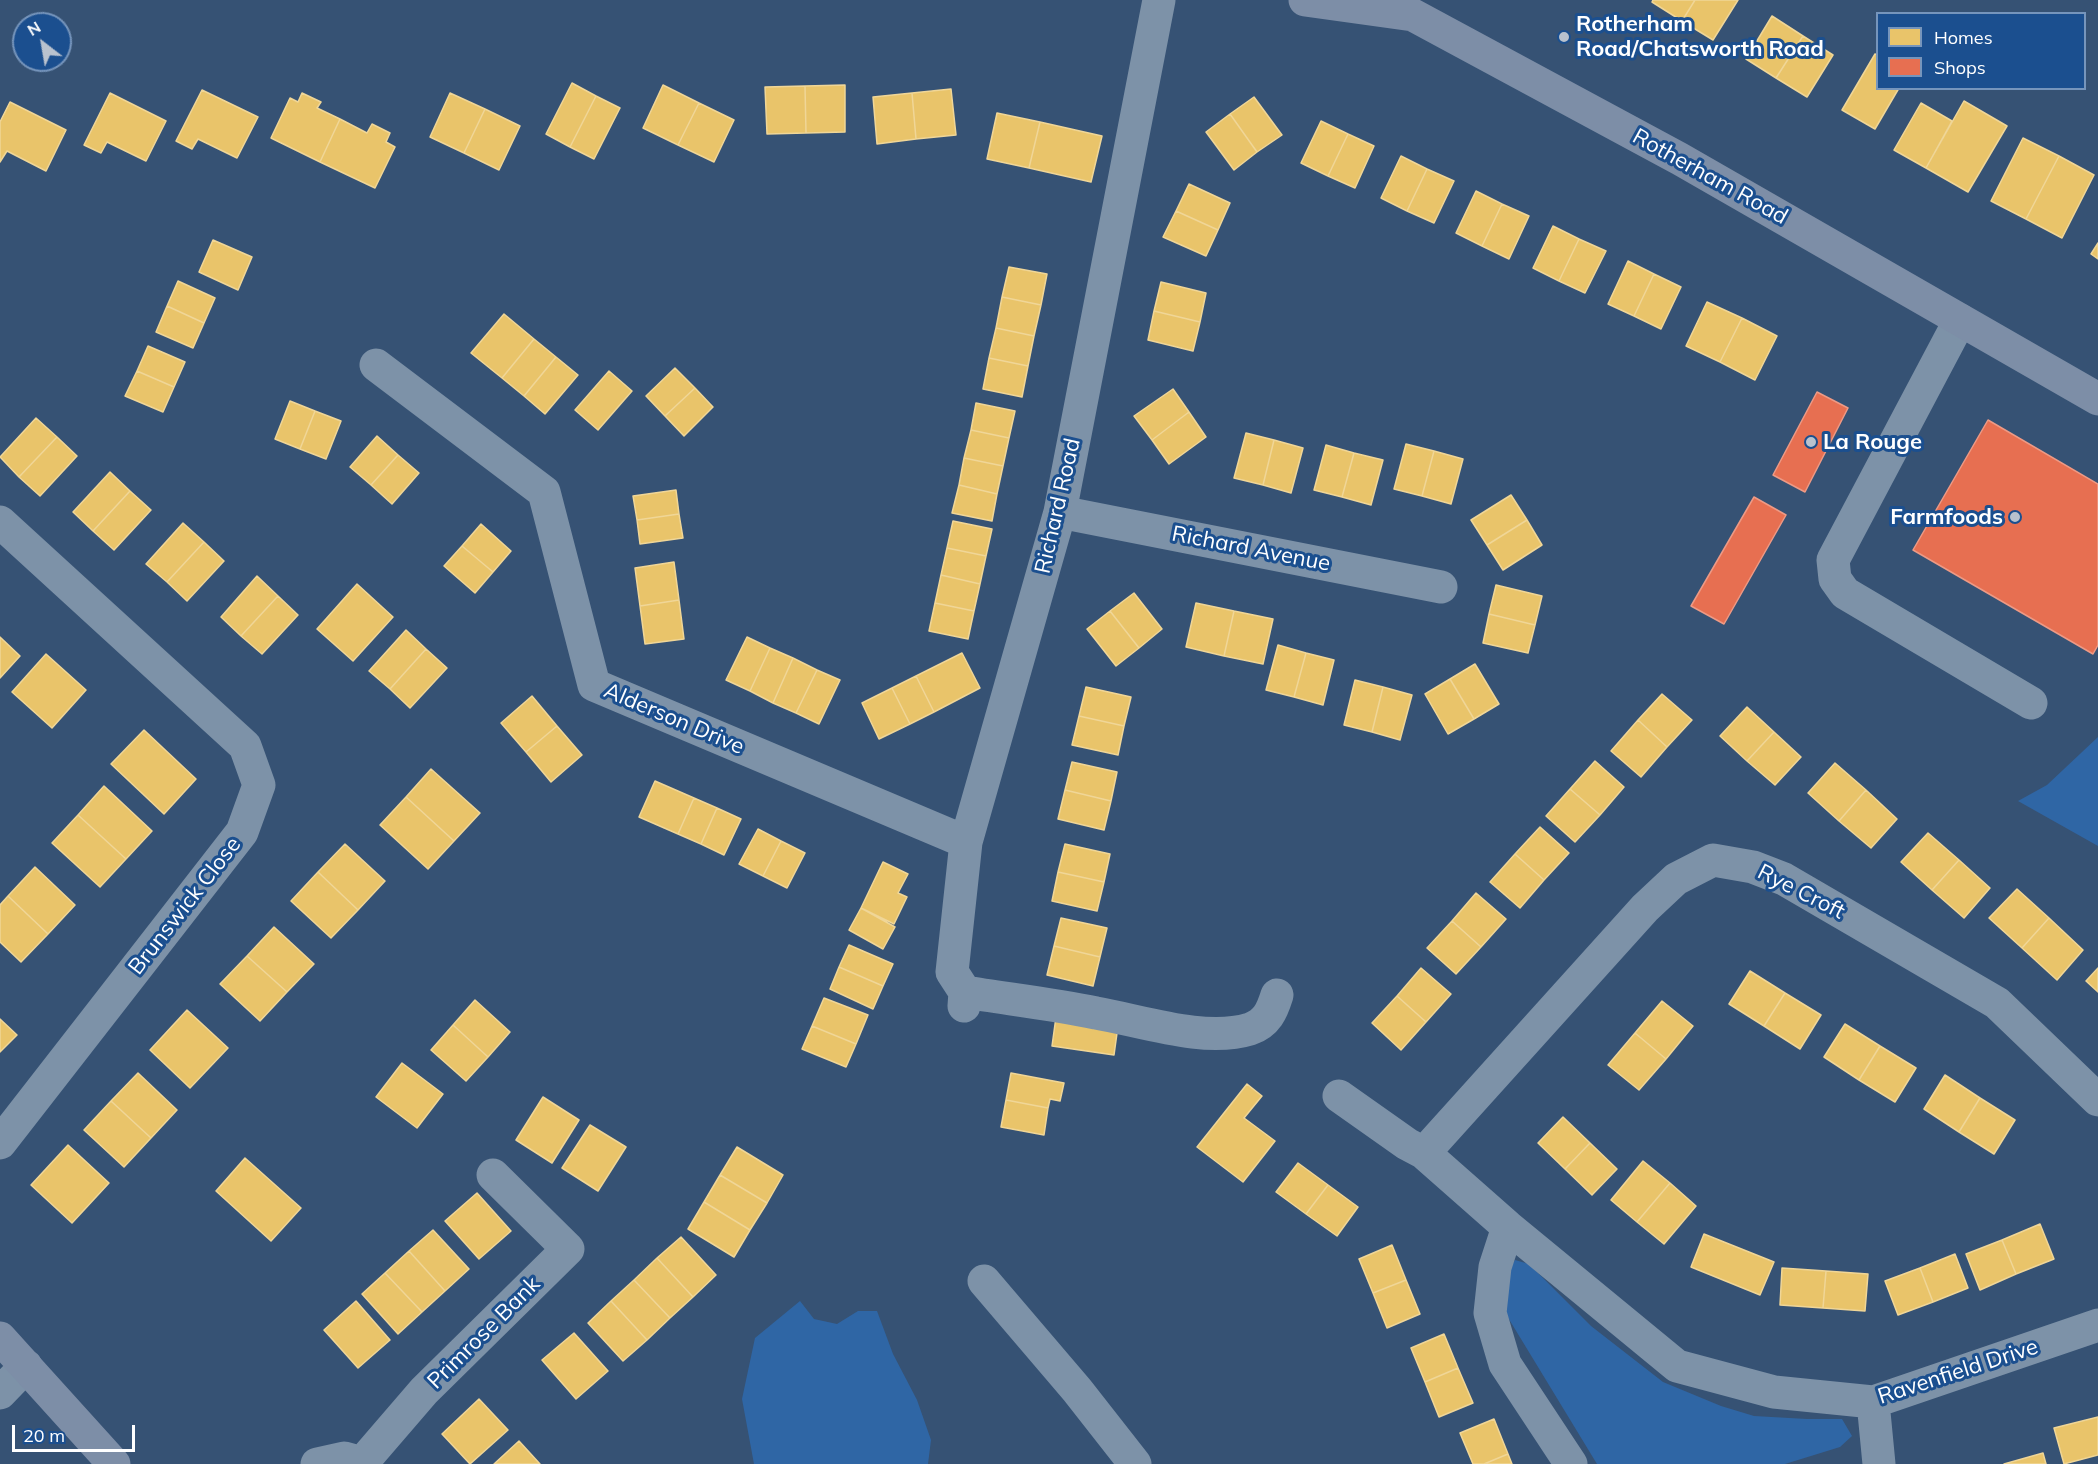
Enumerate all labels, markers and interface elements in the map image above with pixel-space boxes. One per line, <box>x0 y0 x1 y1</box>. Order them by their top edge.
place label: Rotherham Road/Chatsworth Road <box>1576 11 1824 62</box>
north arrow <box>12 12 72 72</box>
legend <box>1876 12 2086 90</box>
text: N <box>23 17 44 40</box>
text: Homes <box>1934 26 1993 49</box>
marker: Rotherham Road/Chatsworth Road <box>1557 30 1571 44</box>
text: Shops <box>1934 56 1986 79</box>
street label: Rotherham Road <box>1628 124 1792 230</box>
place label: La Rouge <box>1823 429 1922 455</box>
marker: La Rouge <box>1804 435 1818 449</box>
street label: Richard Road <box>1030 436 1086 576</box>
place label: Farmfoods <box>1890 504 2003 530</box>
marker: Farmfoods <box>2008 510 2022 524</box>
street label: Richard Avenue <box>1170 521 1332 577</box>
street label: Alderson Drive <box>600 678 748 760</box>
street label: Brunswick Close <box>123 832 247 980</box>
street label: Rye Croft <box>1753 859 1849 925</box>
street label: Primrose Bank <box>422 1271 546 1395</box>
street label: Ravenfield Drive <box>1875 1334 2041 1410</box>
scale bar <box>15 1413 138 1451</box>
text: 20 m <box>23 1424 65 1447</box>

